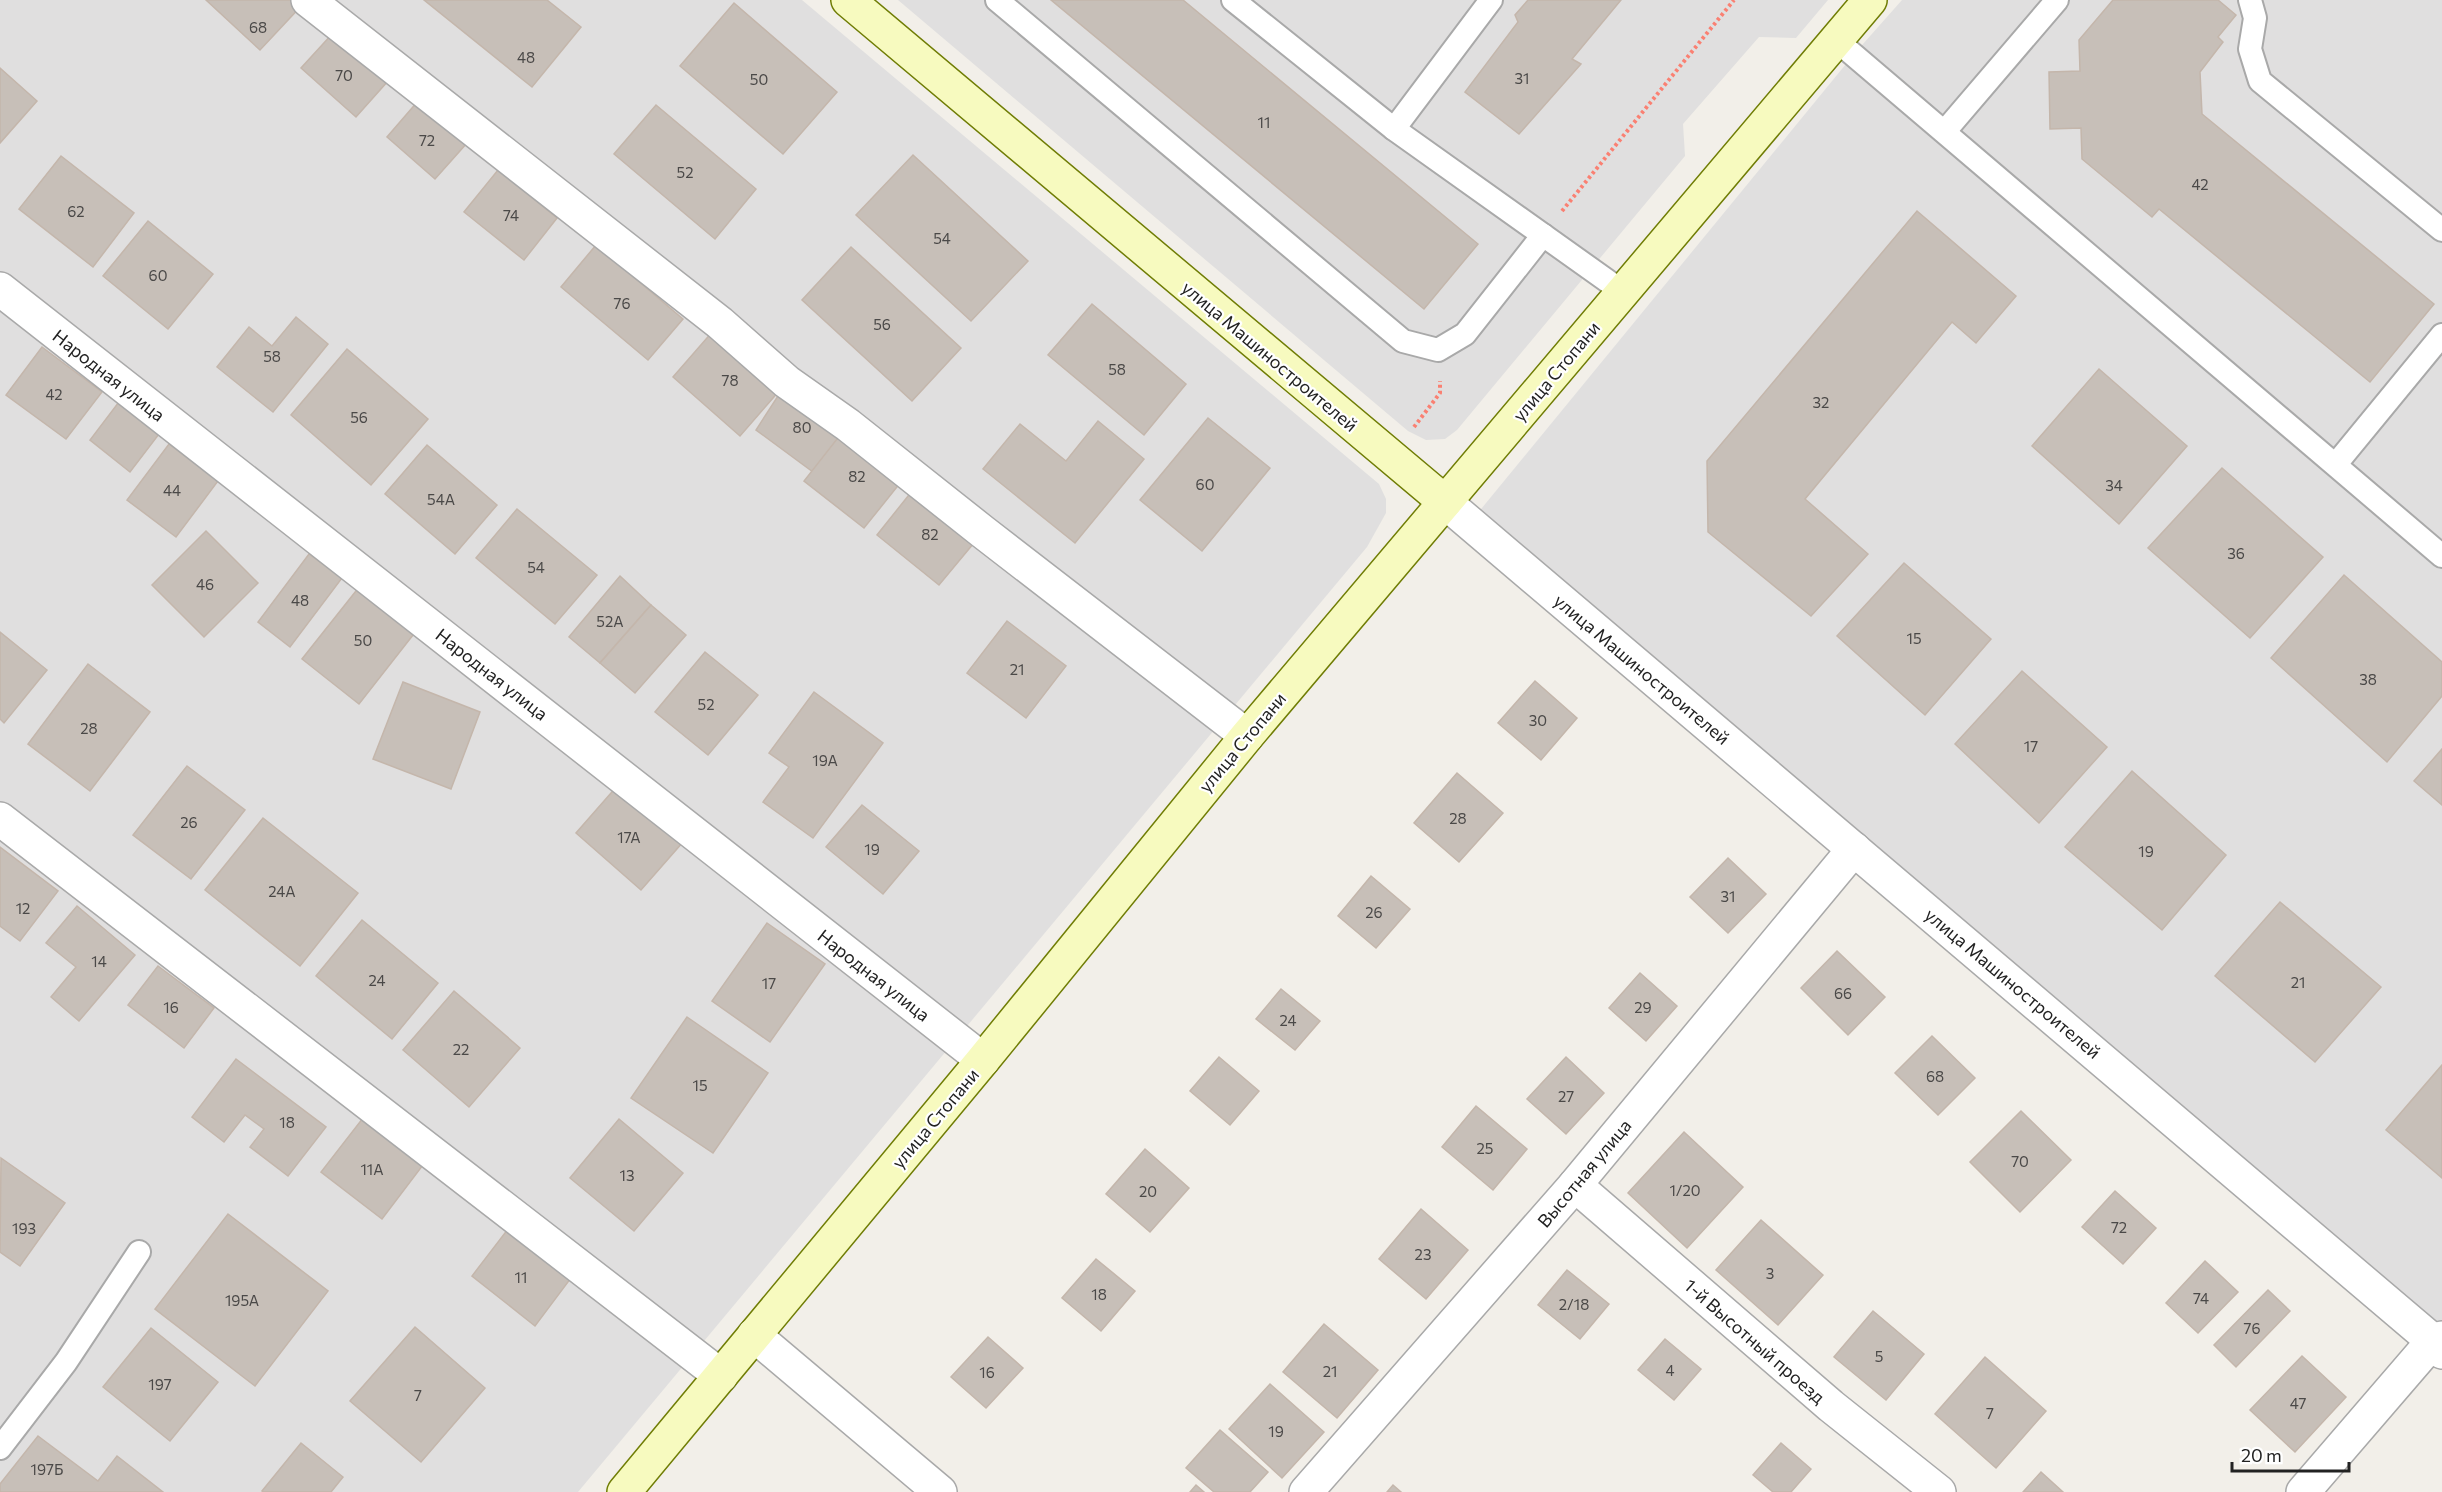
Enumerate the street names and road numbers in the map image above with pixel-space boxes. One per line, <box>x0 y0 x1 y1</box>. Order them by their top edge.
street label: улица Машиностроителей <box>1178 276 1362 436</box>
street label: улица Стопани <box>1508 316 1604 426</box>
street label: Народная улица <box>49 324 169 426</box>
street label: улица Машиностроителей <box>1550 589 1734 749</box>
street label: Народная улица <box>432 623 552 725</box>
street label: улица Стопани <box>1194 687 1290 797</box>
street label: улица Машиностроителей <box>1921 903 2105 1063</box>
street label: Народная улица <box>814 924 934 1026</box>
street label: улица Стопани <box>887 1063 983 1173</box>
street label: Высотная улица <box>1532 1114 1636 1232</box>
street label: 1-й Высотный проезд <box>1680 1274 1830 1408</box>

